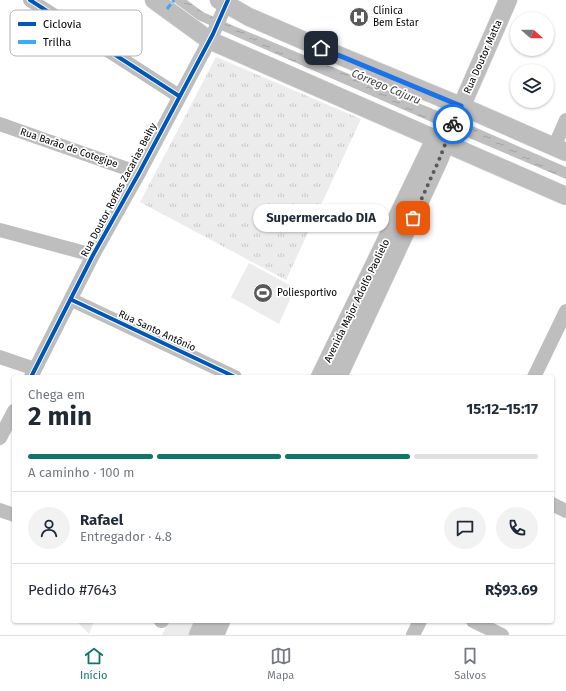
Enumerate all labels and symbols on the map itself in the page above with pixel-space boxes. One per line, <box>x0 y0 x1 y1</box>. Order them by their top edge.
place label: Clínica Bem Estar <box>373 4 419 29</box>
hospital icon: Clínica Bem Estar <box>348 6 370 28</box>
legend <box>10 10 142 56</box>
north arrow <box>510 12 554 56</box>
text: Ciclovia <box>43 18 82 31</box>
street label: Rua Doutor Matta <box>461 18 505 96</box>
pin <box>304 31 338 65</box>
text: Trilha <box>43 36 71 49</box>
water label: Córrego Cajuru <box>350 67 422 107</box>
courier <box>433 104 473 144</box>
street label: Rua Doutor Roffes Zacarias Beihy <box>78 121 160 259</box>
street label: Rua Barão de Cotegipe <box>19 126 119 170</box>
pin <box>396 201 430 235</box>
callout: Supermercado DIA <box>253 204 389 232</box>
street label: Avenida Major Adolfo Paolielo <box>322 237 392 365</box>
sports icon: Poliesportivo <box>252 282 274 304</box>
place label: Poliesportivo <box>277 287 337 299</box>
street label: Rua Santo Antônio <box>116 308 198 354</box>

